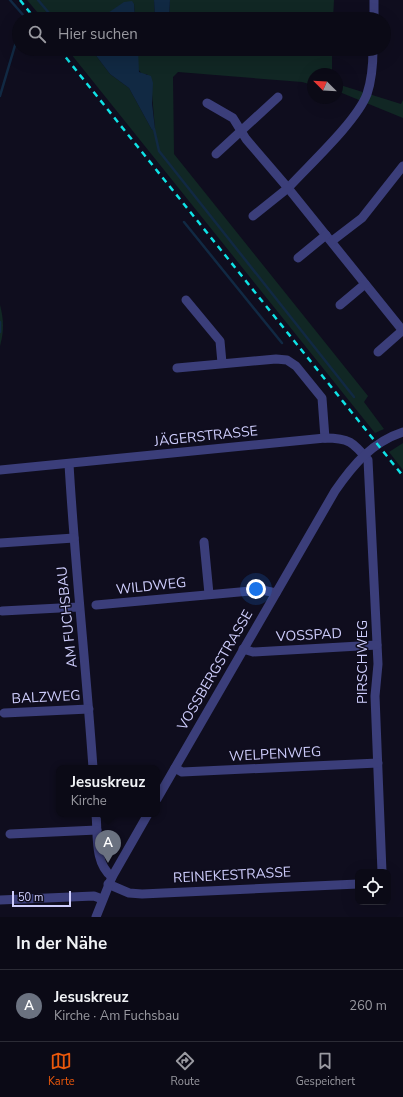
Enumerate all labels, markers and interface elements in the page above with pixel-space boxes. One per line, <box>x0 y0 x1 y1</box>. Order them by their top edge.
search box <box>12 12 391 56</box>
icon: search <box>26 23 48 45</box>
text: Hier suchen <box>58 24 138 44</box>
north arrow <box>307 68 343 104</box>
street label: JÄGERSTRASSE <box>152 421 259 451</box>
street label: AM FUCHSBAU <box>52 565 82 669</box>
street label: WILDWEG <box>115 573 187 599</box>
your location <box>246 579 266 599</box>
street label: VOSSBERGSTRASSE <box>172 606 257 735</box>
street label: PIRSCHWEG <box>353 620 372 704</box>
street label: VOSSPAD <box>275 624 342 646</box>
street label: BALZWEG <box>11 686 81 708</box>
street label: WELPENWEG <box>228 742 322 766</box>
popup <box>56 765 160 817</box>
text: Jesuskreuz <box>71 772 145 792</box>
text: Kirche <box>71 792 107 810</box>
pin: A <box>95 830 121 863</box>
street label: REINEKESTRASSE <box>173 862 291 888</box>
map controls <box>355 869 391 905</box>
button: locate <box>355 869 391 905</box>
scale bar <box>12 889 71 908</box>
text: 50 m <box>18 890 43 905</box>
text: In der Nähe <box>16 932 107 955</box>
text: Jesuskreuz <box>54 987 129 1007</box>
text: A <box>24 997 34 1015</box>
text: 260 m <box>349 997 387 1015</box>
text: Kirche · Am Fuchsbau <box>54 1007 179 1025</box>
tab: Karte <box>48 1050 75 1089</box>
tab: Route <box>171 1050 200 1089</box>
tab: Gespeichert <box>296 1050 355 1089</box>

